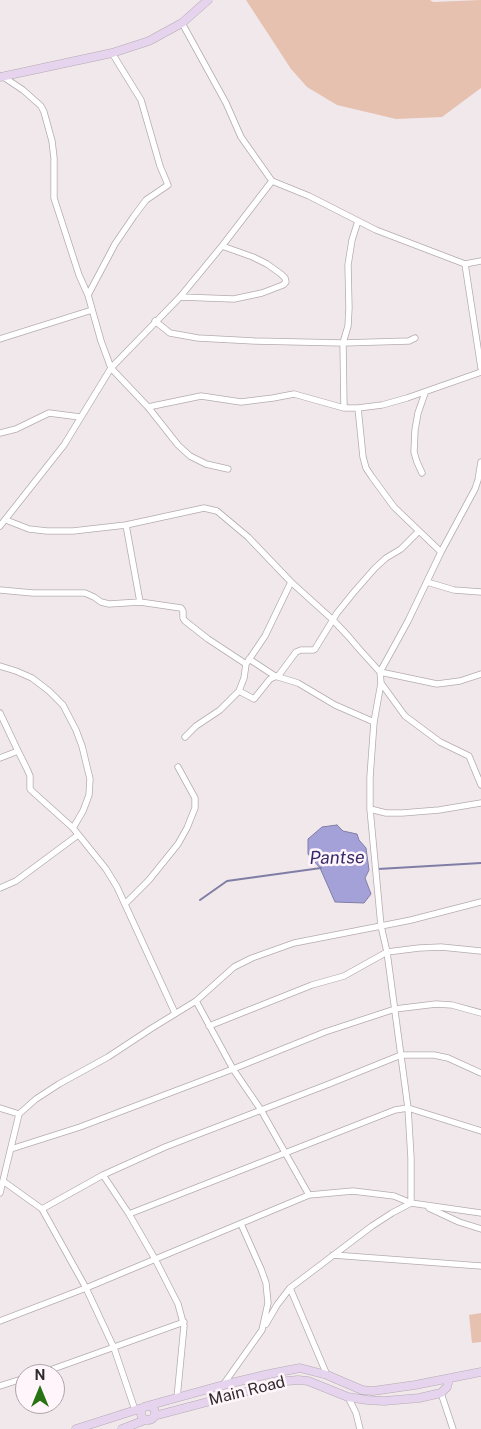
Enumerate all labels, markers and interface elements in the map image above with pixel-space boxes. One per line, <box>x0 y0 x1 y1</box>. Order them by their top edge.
water label: Pantse <box>309 847 365 869</box>
north arrow <box>15 1364 65 1414</box>
text: N <box>35 1367 45 1383</box>
street label: Main Road <box>207 1372 287 1410</box>

